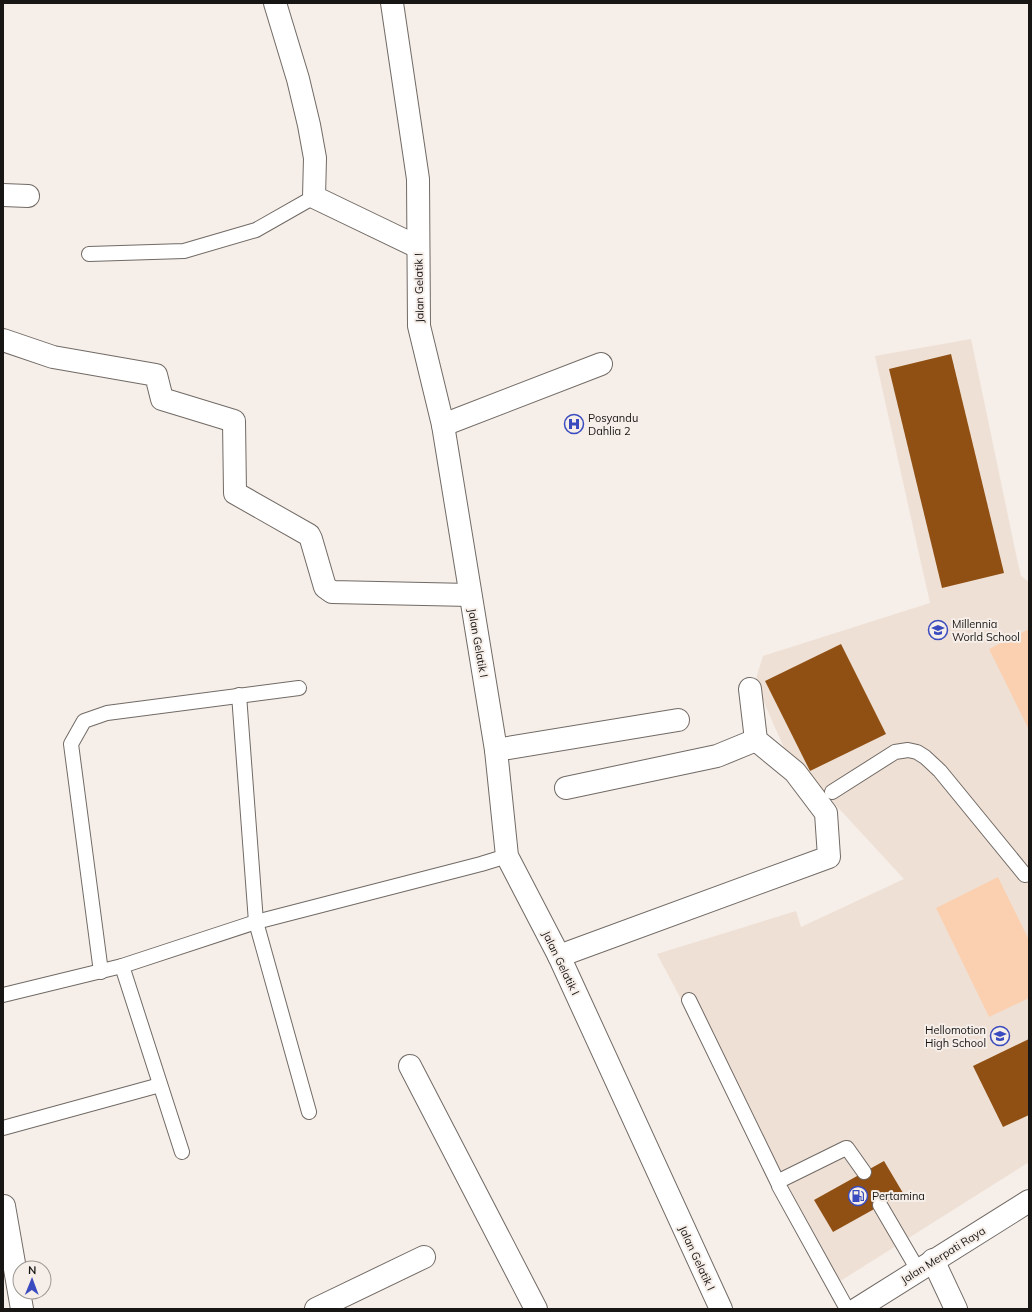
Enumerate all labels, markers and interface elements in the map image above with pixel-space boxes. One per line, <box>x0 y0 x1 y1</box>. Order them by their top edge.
street label: Jalan Gelatik I <box>411 253 427 323</box>
place label: Posyandu Dahlia 2 <box>588 411 638 438</box>
hospital icon: Posyandu Dahlia 2 <box>563 413 585 435</box>
street label: Jalan Gelatik I <box>465 607 491 679</box>
place label: Millennia World School <box>952 617 1020 644</box>
school or university icon: Millennia World School <box>927 619 949 641</box>
street label: Jalan Gelatik I <box>539 929 583 997</box>
place label: Hellomotion High School <box>925 1023 986 1050</box>
school or university icon: Hellomotion High School <box>989 1025 1011 1047</box>
fuel station icon: Pertamina <box>847 1185 869 1207</box>
place label: Pertamina <box>872 1189 925 1203</box>
street label: Jalan Gelatik I <box>676 1223 718 1293</box>
street label: Jalan Merpati Raya <box>898 1223 988 1287</box>
north arrow <box>12 1260 52 1300</box>
text: N <box>28 1263 36 1277</box>

